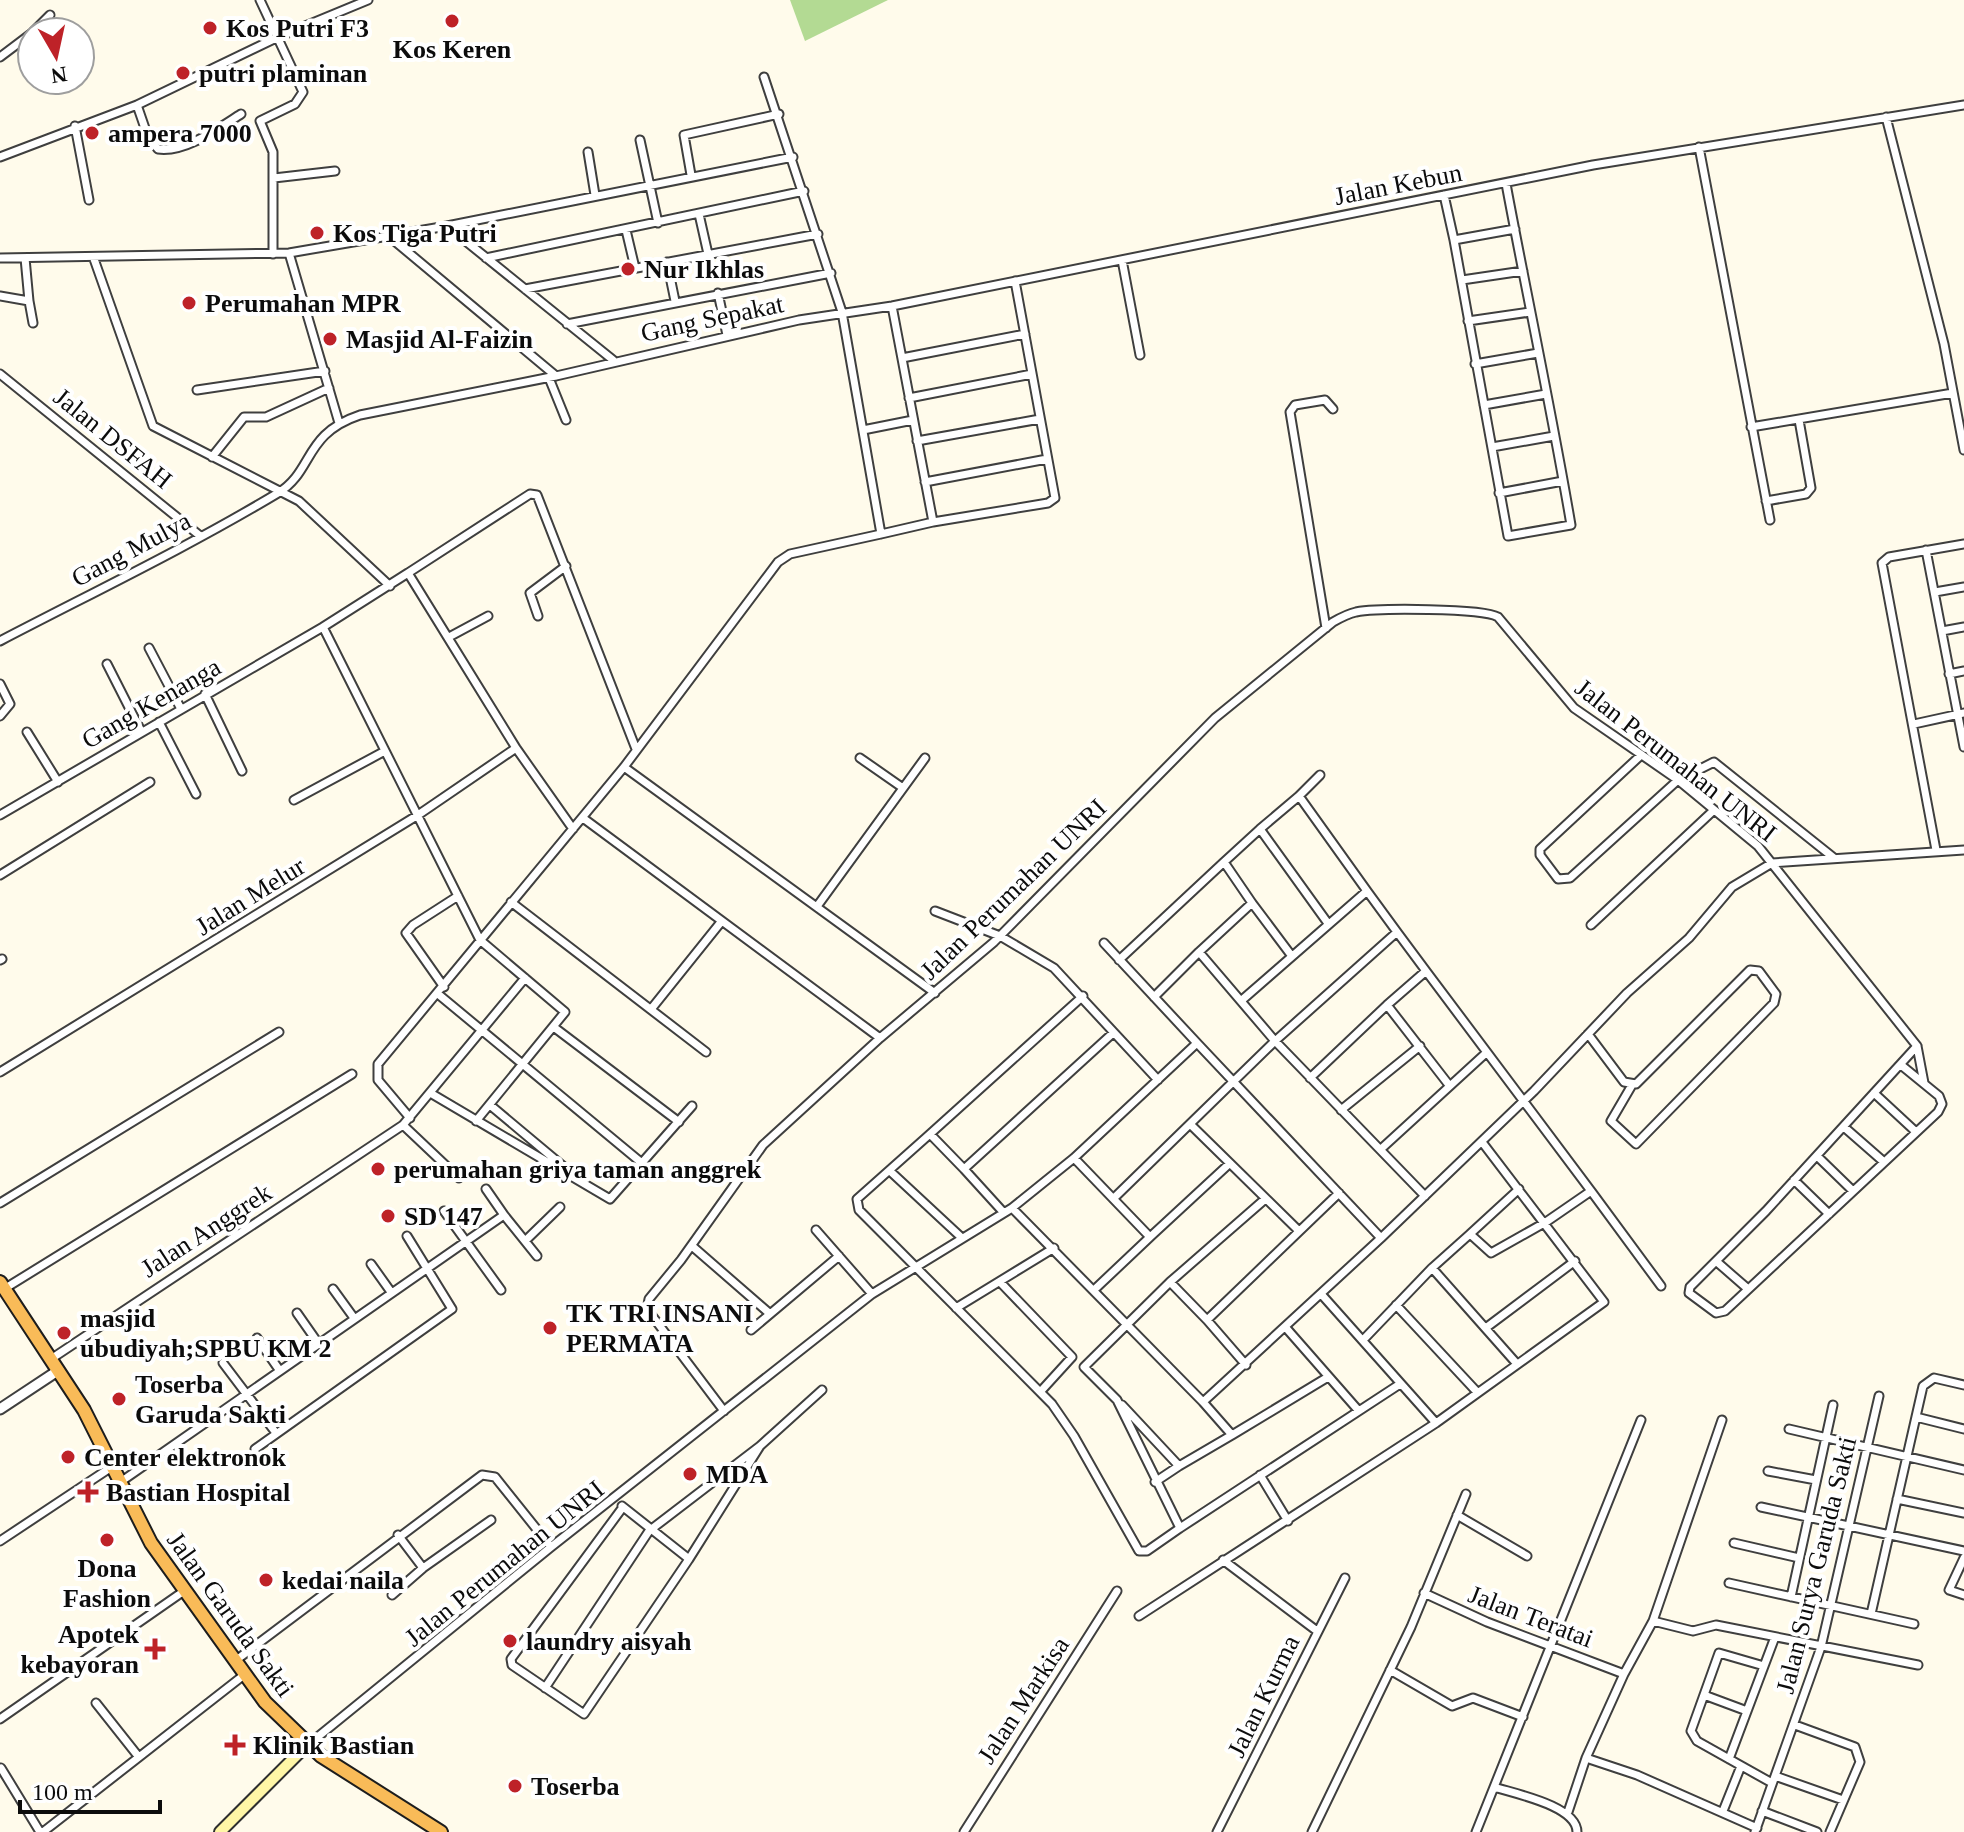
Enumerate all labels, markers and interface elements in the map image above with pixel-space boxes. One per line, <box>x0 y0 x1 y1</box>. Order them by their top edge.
marker: Kos Keren <box>443 12 461 30</box>
place label: Kos Putri F3 <box>226 14 369 43</box>
north arrow <box>16 16 96 96</box>
marker: Kos Putri F3 <box>201 19 219 37</box>
place label: Kos Keren <box>393 35 512 64</box>
place label: putri plaminan <box>199 59 368 88</box>
text: N <box>49 62 69 89</box>
marker: putri plaminan <box>174 64 192 82</box>
place label: ampera 7000 <box>108 119 252 148</box>
marker: ampera 7000 <box>83 124 101 142</box>
street label: Jalan Kebun <box>1332 158 1464 211</box>
place label: Kos Tiga Putri <box>333 219 497 248</box>
marker: Kos Tiga Putri <box>308 224 326 242</box>
place label: Nur Ikhlas <box>644 255 764 284</box>
marker: Nur Ikhlas <box>619 260 637 278</box>
place label: Perumahan MPR <box>205 289 401 318</box>
street label: Gang Sepakat <box>638 289 787 348</box>
marker: Perumahan MPR <box>180 294 198 312</box>
place label: Masjid Al-Faizin <box>346 325 534 354</box>
marker: Masjid Al-Faizin <box>321 330 339 348</box>
street label: Jalan DSFAH <box>48 382 178 495</box>
street label: Gang Mulya <box>67 506 196 593</box>
street label: Gang Kenanga <box>77 652 226 755</box>
street label: Jalan Perumahan UNRI <box>1569 673 1782 848</box>
street label: Jalan Perumahan UNRI <box>914 793 1112 986</box>
street label: Jalan Melur <box>190 851 311 941</box>
place label: perumahan griya taman anggrek <box>394 1155 762 1184</box>
marker: perumahan griya taman anggrek <box>369 1160 387 1178</box>
street label: Jalan Anggrek <box>136 1178 277 1283</box>
place label: SD 147 <box>404 1202 483 1231</box>
marker: SD 147 <box>379 1207 397 1225</box>
place label: TK TRI INSANI PERMATA <box>566 1299 753 1358</box>
place label: masjid ubudiyah;SPBU KM 2 <box>80 1304 331 1363</box>
marker: TK TRI INSANI PERMATA <box>541 1319 559 1337</box>
marker: masjid ubudiyah;SPBU KM 2 <box>55 1324 73 1342</box>
place label: Toserba Garuda Sakti <box>135 1370 286 1429</box>
marker: Toserba Garuda Sakti <box>110 1390 128 1408</box>
street label: Jalan Surya Garuda Sakti <box>1771 1434 1862 1696</box>
place label: Center elektronok <box>84 1443 286 1472</box>
marker: Center elektronok <box>59 1448 77 1466</box>
place label: MDA <box>706 1460 768 1489</box>
marker: MDA <box>681 1465 699 1483</box>
street label: Jalan Perumahan UNRI <box>399 1474 609 1652</box>
place label: Bastian Hospital <box>106 1478 290 1507</box>
marker: Bastian Hospital <box>77 1481 99 1503</box>
street label: Jalan Garuda Sakti <box>161 1526 300 1702</box>
marker: Dona Fashion <box>98 1531 116 1549</box>
place label: Dona Fashion <box>63 1554 152 1613</box>
place label: kedai naila <box>282 1566 404 1595</box>
marker: kedai naila <box>257 1571 275 1589</box>
street label: Jalan Teratai <box>1464 1579 1597 1654</box>
place label: Apotek kebayoran <box>21 1620 140 1679</box>
place label: laundry aisyah <box>526 1627 692 1656</box>
street label: Jalan Kurma <box>1221 1630 1306 1762</box>
street label: Jalan Markisa <box>972 1631 1075 1769</box>
marker: laundry aisyah <box>501 1632 519 1650</box>
marker: Apotek kebayoran <box>146 1640 164 1658</box>
place label: Klinik Bastian <box>253 1731 415 1760</box>
marker: Klinik Bastian <box>224 1734 246 1756</box>
scale bar <box>20 1764 160 1814</box>
place label: Toserba <box>531 1772 620 1801</box>
marker: Toserba <box>506 1777 524 1795</box>
text: 100 m <box>32 1779 93 1805</box>

